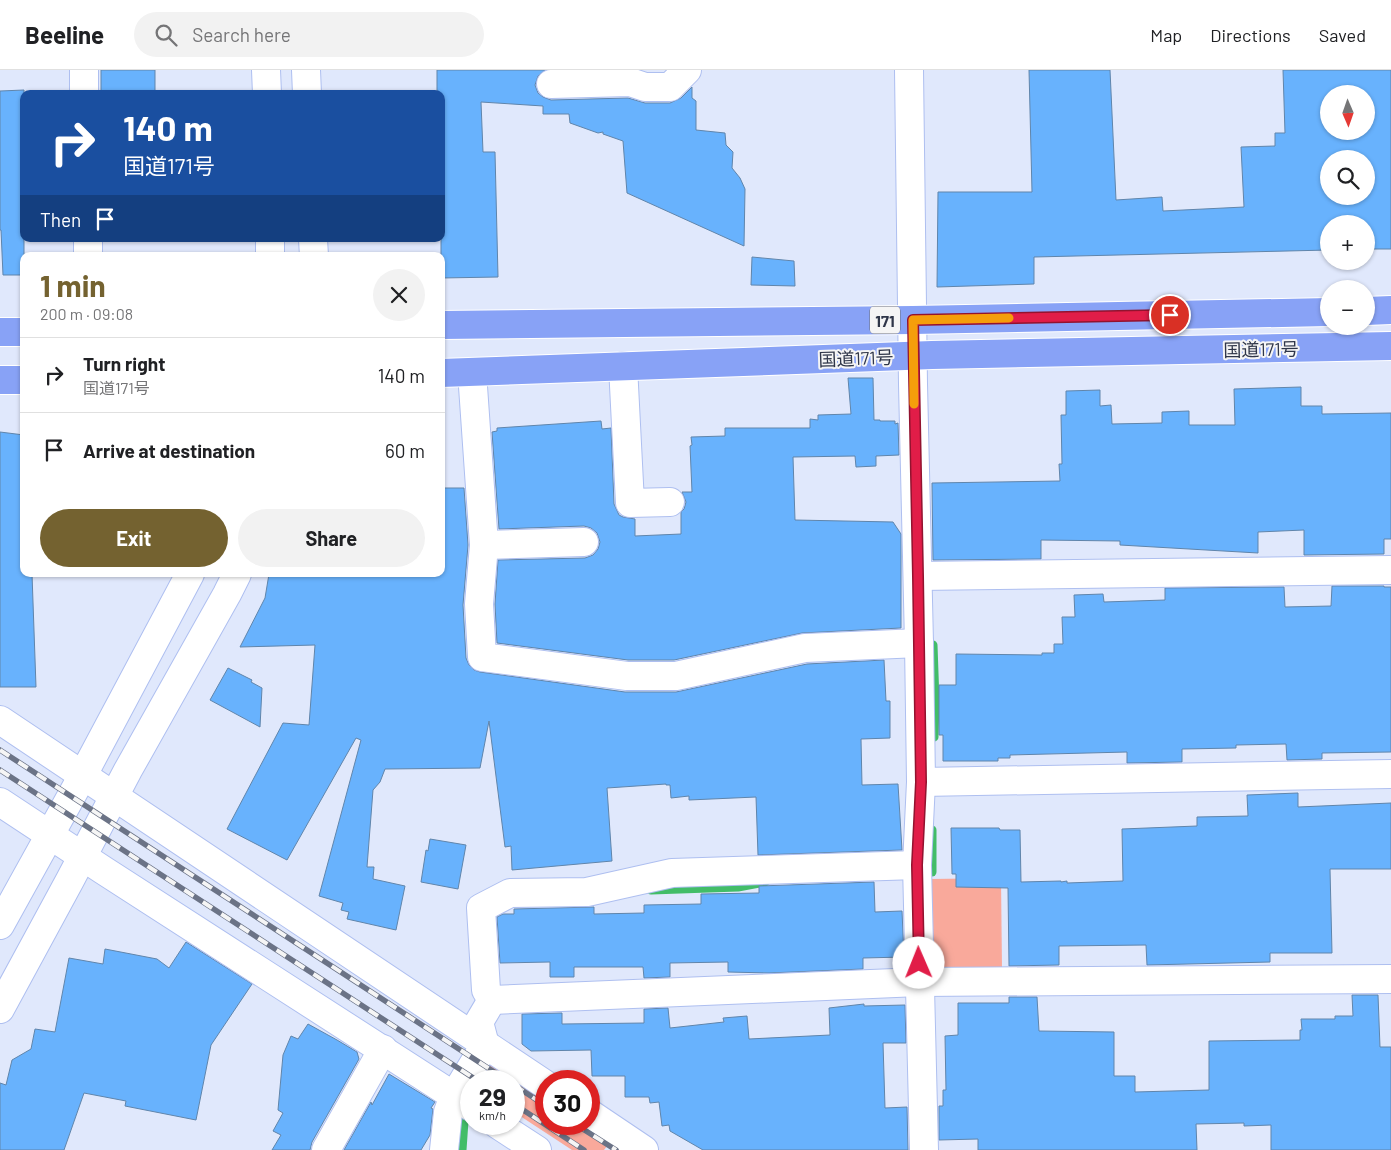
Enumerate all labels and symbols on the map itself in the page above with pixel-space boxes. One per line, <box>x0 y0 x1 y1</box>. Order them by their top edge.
north arrow <box>1320 85 1375 140</box>
pin <box>1149 294 1191 336</box>
road number: 171 <box>870 306 900 334</box>
street label: 国道171号 <box>1223 337 1299 361</box>
street label: 国道171号 <box>818 346 894 370</box>
position arrow <box>892 936 944 988</box>
speed limit sign: 30 <box>535 1070 600 1135</box>

